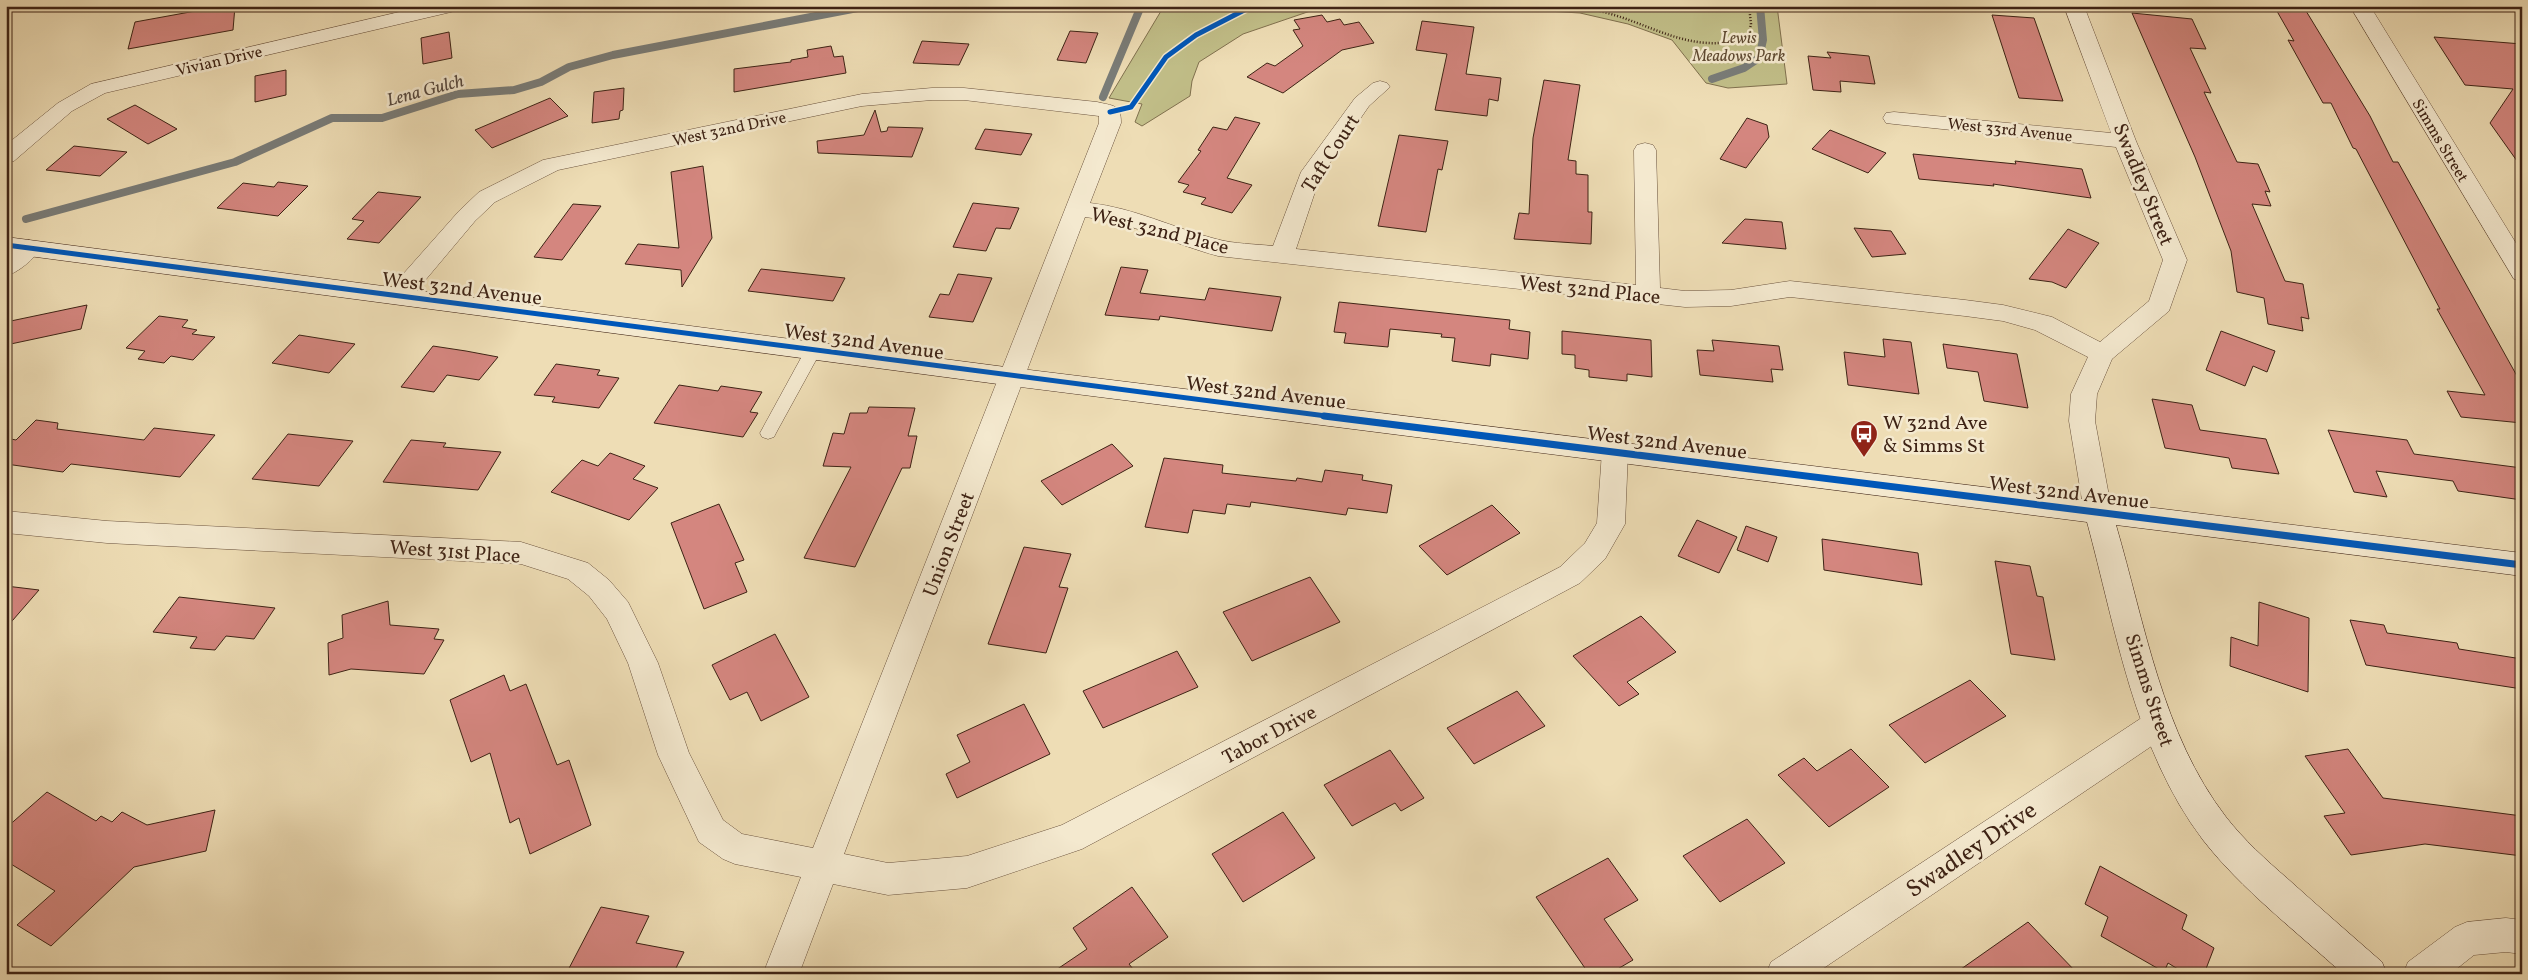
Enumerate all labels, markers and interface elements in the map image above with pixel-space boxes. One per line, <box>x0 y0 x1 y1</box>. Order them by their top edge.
park label: Lewis Meadows Park <box>1692 28 1786 68</box>
street label: Vivian Drive <box>174 41 265 83</box>
water label: Lena Gulch <box>384 69 467 114</box>
street label: Simms Street <box>2406 95 2473 187</box>
street label: West 32nd Drive <box>671 107 788 153</box>
street label: Taft Court <box>1296 109 1368 199</box>
street label: West 33rd Avenue <box>1946 113 2073 148</box>
street label: Swadley Street <box>2105 119 2179 250</box>
street label: West 32nd Place <box>1087 201 1232 263</box>
street label: West 32nd Avenue <box>380 266 543 314</box>
street label: West 32nd Place <box>1518 270 1662 312</box>
street label: West 32nd Avenue <box>782 318 945 368</box>
street label: West 32nd Avenue <box>1184 370 1347 418</box>
place label: W 32nd Ave & Simms St <box>1883 410 1987 461</box>
bus stop icon: W 32nd Ave & Simms St <box>1849 419 1879 458</box>
street label: West 32nd Avenue <box>1585 420 1748 468</box>
street label: West 32nd Avenue <box>1987 470 2150 518</box>
street label: Union Street <box>917 488 983 601</box>
street label: West 31st Place <box>388 534 521 572</box>
street label: Simms Street <box>2117 630 2180 751</box>
street label: Tabor Drive <box>1218 699 1322 772</box>
street label: Swadley Drive <box>1900 794 2044 907</box>

